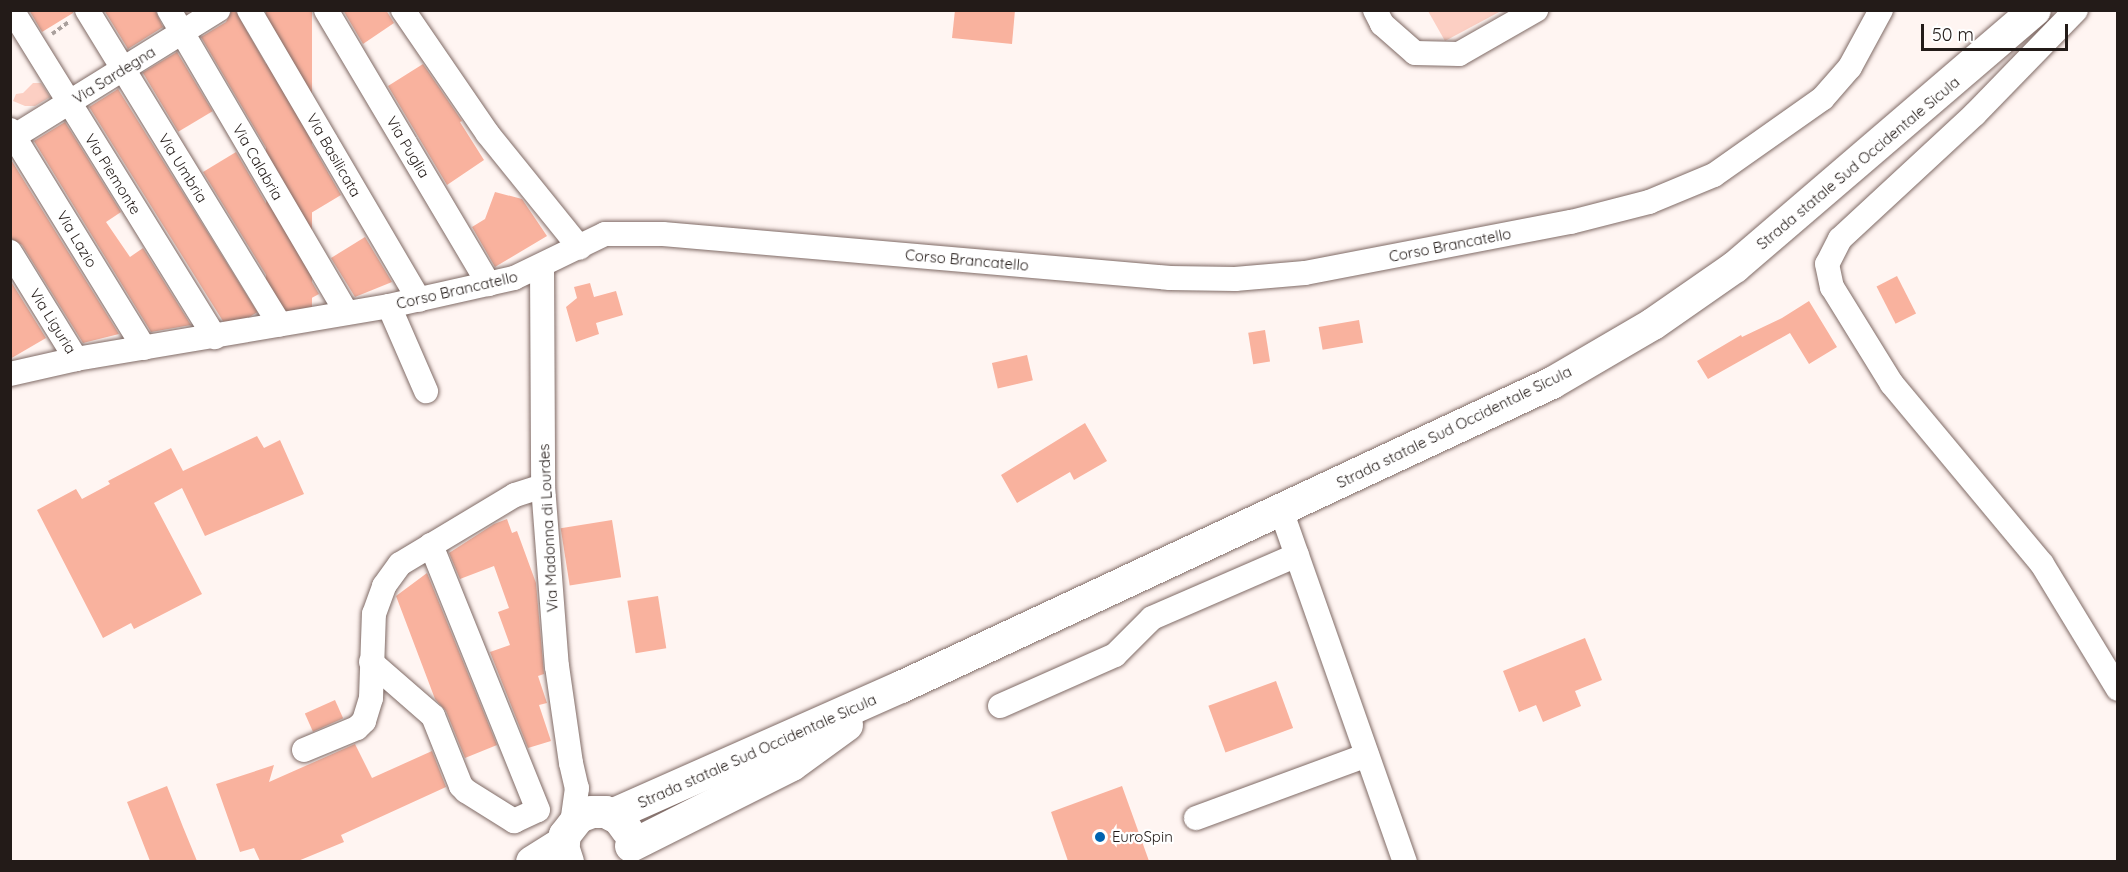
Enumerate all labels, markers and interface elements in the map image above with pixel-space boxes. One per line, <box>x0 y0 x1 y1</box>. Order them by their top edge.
scale bar <box>1924 12 2071 50</box>
text: 50 m <box>1932 23 1974 46</box>
street label: Via Sardegna <box>69 42 159 108</box>
street label: Strada statale Sud Occidentale Sicula <box>1753 73 1963 253</box>
street label: Via Basilicata <box>303 110 365 200</box>
street label: Via Puglia <box>383 113 433 181</box>
street label: Via Calabria <box>229 121 287 203</box>
street label: Via Piemonte <box>81 130 145 218</box>
street label: Via Umbria <box>155 130 211 206</box>
street label: Via Lazio <box>53 207 101 271</box>
street label: Corso Brancatello <box>1387 224 1513 266</box>
street label: Corso Brancatello <box>904 246 1030 274</box>
street label: Corso Brancatello <box>395 267 519 313</box>
street label: Via Liguria <box>26 285 80 357</box>
street label: Strada statale Sud Occidentale Sicula <box>1334 362 1574 492</box>
street label: Via Madonna di Lourdes <box>535 443 561 613</box>
street label: Strada statale Sud Occidentale Sicula <box>635 690 879 812</box>
place label: EuroSpin <box>1112 828 1173 846</box>
marker: EuroSpin <box>1093 830 1107 844</box>

